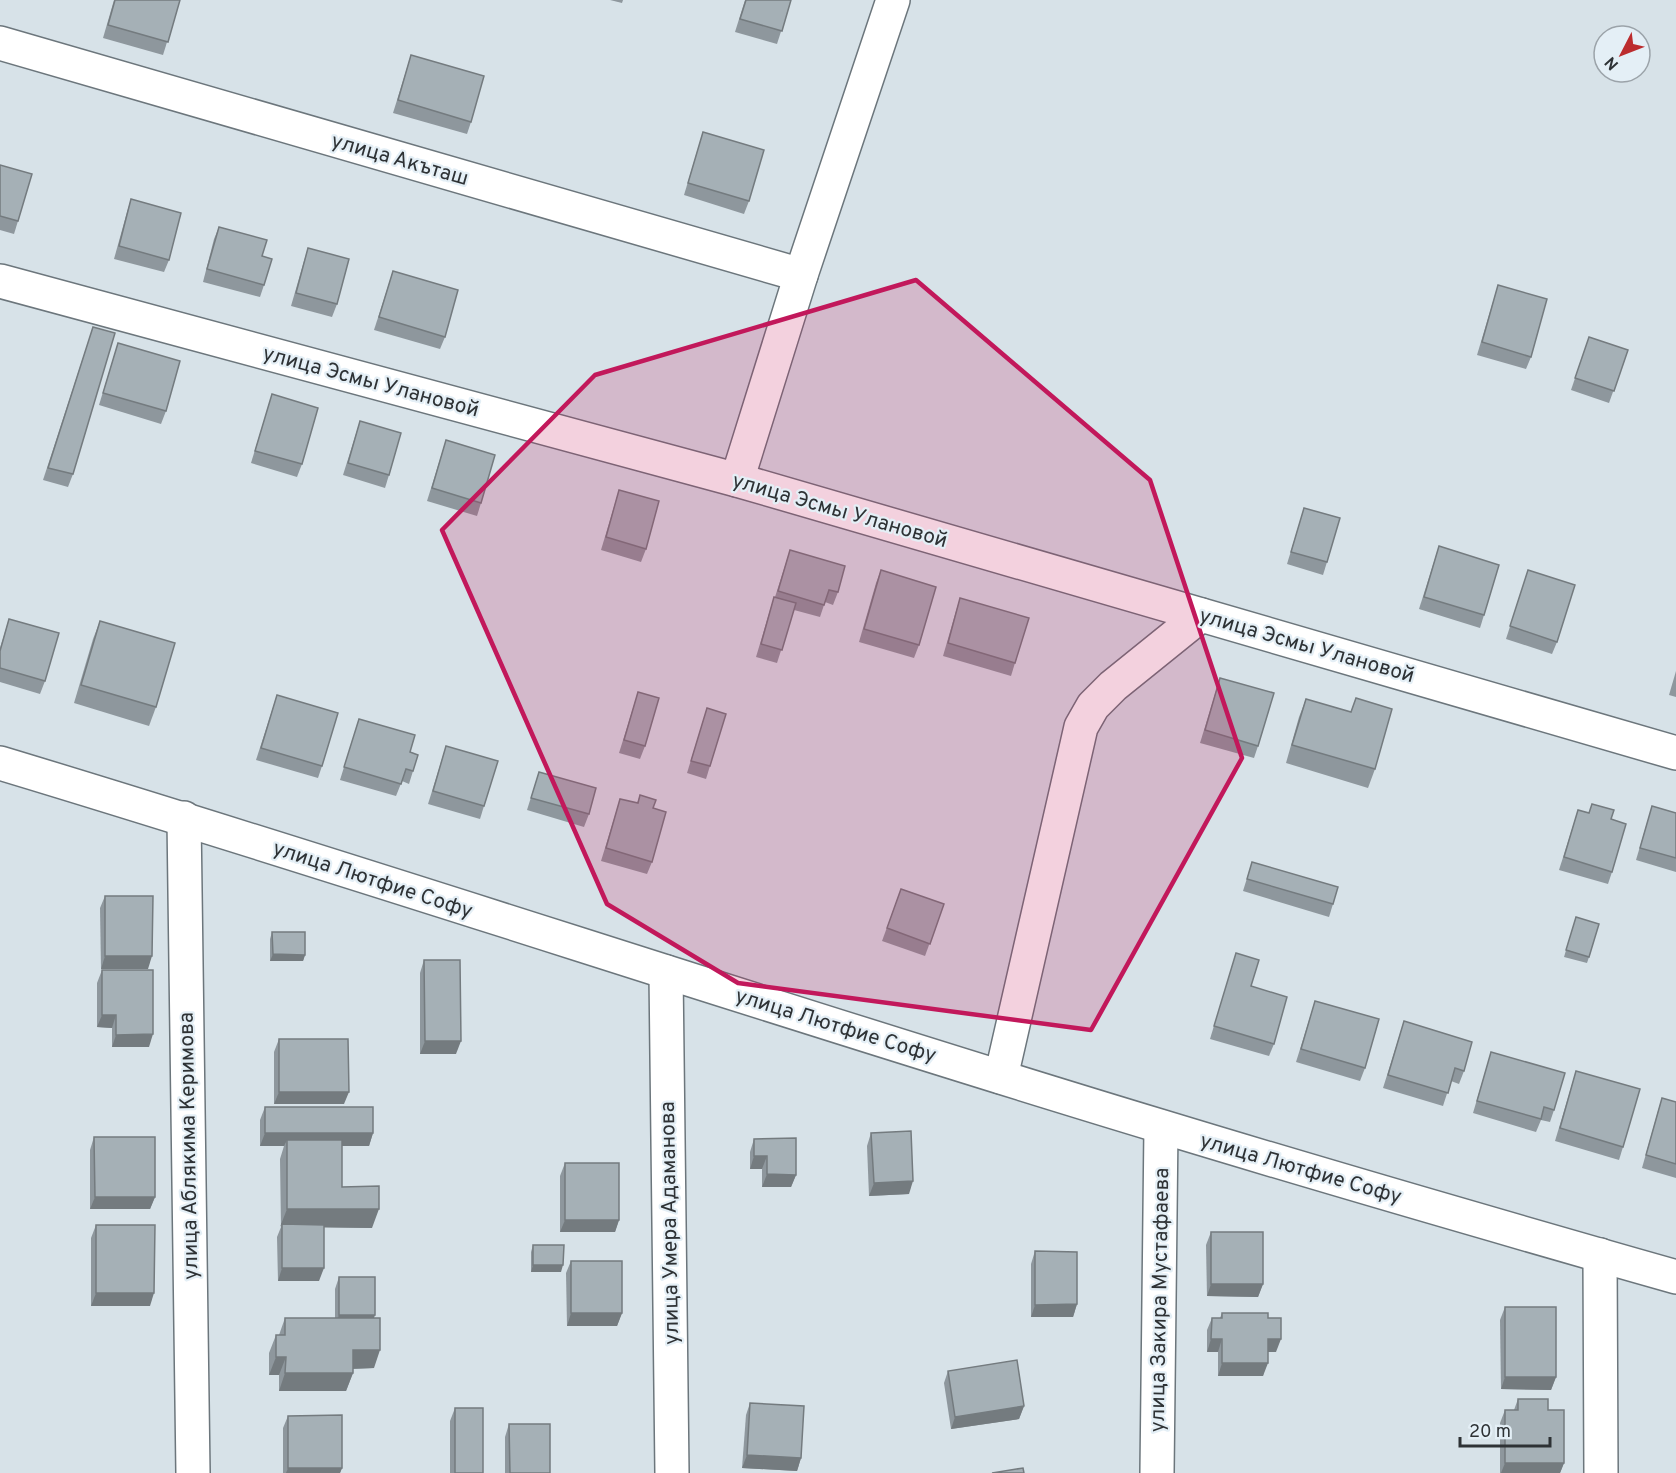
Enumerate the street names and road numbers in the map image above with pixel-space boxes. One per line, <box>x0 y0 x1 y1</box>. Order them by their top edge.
street label: улица Акъташ <box>328 128 471 193</box>
street label: улица Эсмы Улановой <box>259 341 482 424</box>
street label: улица Эсмы Улановой <box>729 468 950 555</box>
street label: улица Эсмы Улановой <box>1196 603 1417 690</box>
street label: улица Лютфие Софу <box>269 835 476 926</box>
street label: улица Лютфие Софу <box>732 983 939 1070</box>
street label: улица Аблякима Керимова <box>174 1012 205 1280</box>
street label: улица Умера Адаманова <box>655 1101 686 1345</box>
street label: улица Лютфие Софу <box>1196 1128 1405 1211</box>
street label: улица Закира Мустафаева <box>1145 1167 1176 1433</box>

